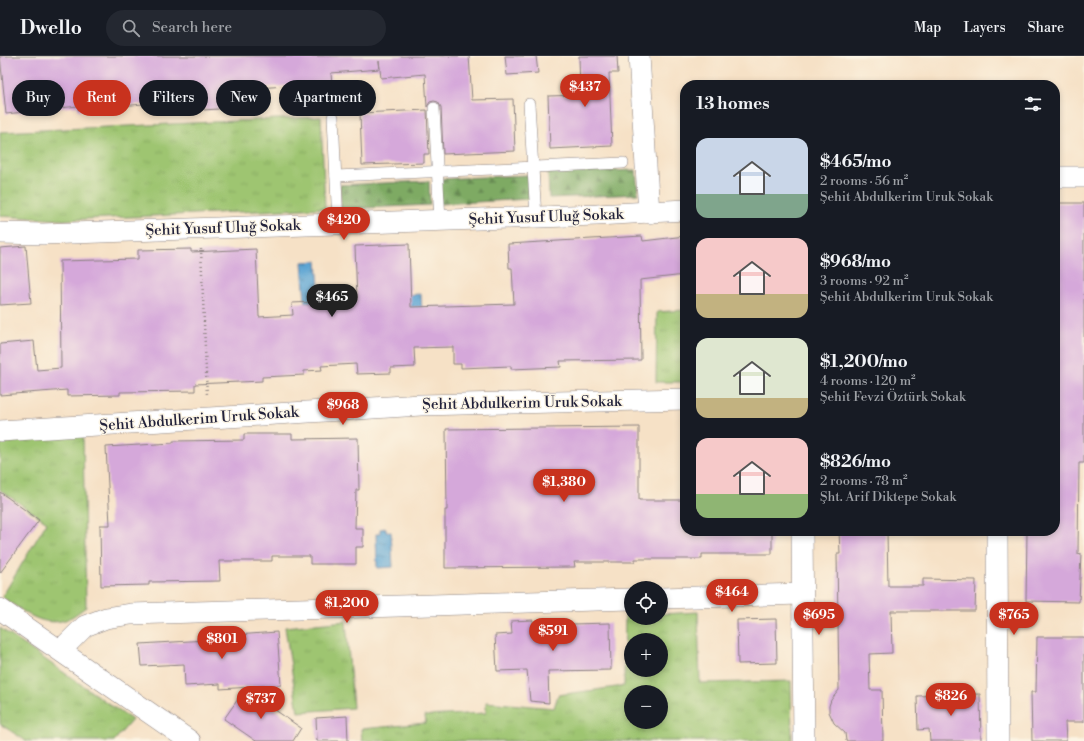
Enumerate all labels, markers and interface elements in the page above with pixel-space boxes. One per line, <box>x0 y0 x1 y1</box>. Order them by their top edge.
search box <box>106 10 386 46</box>
text: Dwello <box>20 16 82 40</box>
icon: search <box>120 17 142 39</box>
text: Search here <box>152 18 232 37</box>
text: Map <box>914 19 941 37</box>
text: Layers <box>963 19 1006 37</box>
text: Share <box>1028 19 1064 37</box>
pin: $437 <box>561 74 609 108</box>
text: $437 <box>569 79 601 95</box>
chip: Buy <box>12 80 65 116</box>
chip: Rent <box>73 80 131 116</box>
chip: Filters <box>139 80 208 116</box>
chip: New <box>216 80 271 116</box>
chip: Apartment <box>279 80 376 116</box>
text: 13 homes <box>696 93 770 115</box>
icon: filters <box>1022 93 1044 115</box>
text: $465/mo <box>820 151 891 173</box>
icon: home <box>728 154 776 202</box>
text: 2 rooms · 56 m² <box>820 173 908 189</box>
text: Şehit Abdulkerim Uruk Sokak <box>820 189 993 205</box>
street label: Şehit Yusuf Uluğ Sokak <box>468 205 625 229</box>
pin: $420 <box>320 207 368 241</box>
text: $420 <box>327 212 361 228</box>
street label: Şehit Yusuf Uluğ Sokak <box>145 216 302 240</box>
text: $968/mo <box>820 251 891 273</box>
icon: home <box>728 254 776 302</box>
text: 3 rooms · 92 m² <box>820 273 908 289</box>
pin: $465 <box>308 284 356 318</box>
text: $465 <box>316 289 348 305</box>
text: Şehit Abdulkerim Uruk Sokak <box>820 289 993 305</box>
text: $1,200/mo <box>820 351 908 373</box>
icon: home <box>728 354 776 402</box>
text: 4 rooms · 120 m² <box>820 373 916 389</box>
text: Şehit Fevzi Öztürk Sokak <box>820 389 966 405</box>
pin: $968 <box>319 392 367 426</box>
street label: Şehit Abdulkerim Uruk Sokak <box>422 392 623 414</box>
text: $968 <box>327 397 359 413</box>
street label: Şehit Abdulkerim Uruk Sokak <box>99 402 300 435</box>
text: $826/mo <box>820 451 891 473</box>
icon: home <box>728 454 776 502</box>
pin: $1,380 <box>531 469 597 503</box>
text: 2 rooms · 78 m² <box>820 473 908 489</box>
text: $1,380 <box>542 474 586 490</box>
text: Şht. Arif Diktepe Sokak <box>820 489 956 505</box>
pin: $464 <box>708 579 756 613</box>
map controls <box>624 581 668 729</box>
button: locate <box>624 581 668 625</box>
text: $464 <box>715 584 749 600</box>
pin: $1,200 <box>314 590 380 624</box>
text: $1,200 <box>324 595 370 611</box>
pin: $695 <box>795 602 843 636</box>
pin: $765 <box>990 602 1038 636</box>
text: $695 <box>803 607 835 623</box>
text: $765 <box>998 607 1030 623</box>
pin: $591 <box>529 618 577 652</box>
text: $591 <box>538 623 568 639</box>
pin: $801 <box>198 626 246 660</box>
text: $801 <box>206 631 238 647</box>
button: + <box>624 633 668 677</box>
pin: $826 <box>927 683 975 717</box>
button: − <box>624 685 668 729</box>
pin: $737 <box>237 686 285 720</box>
text: $826 <box>935 688 967 704</box>
text: $737 <box>246 691 276 707</box>

